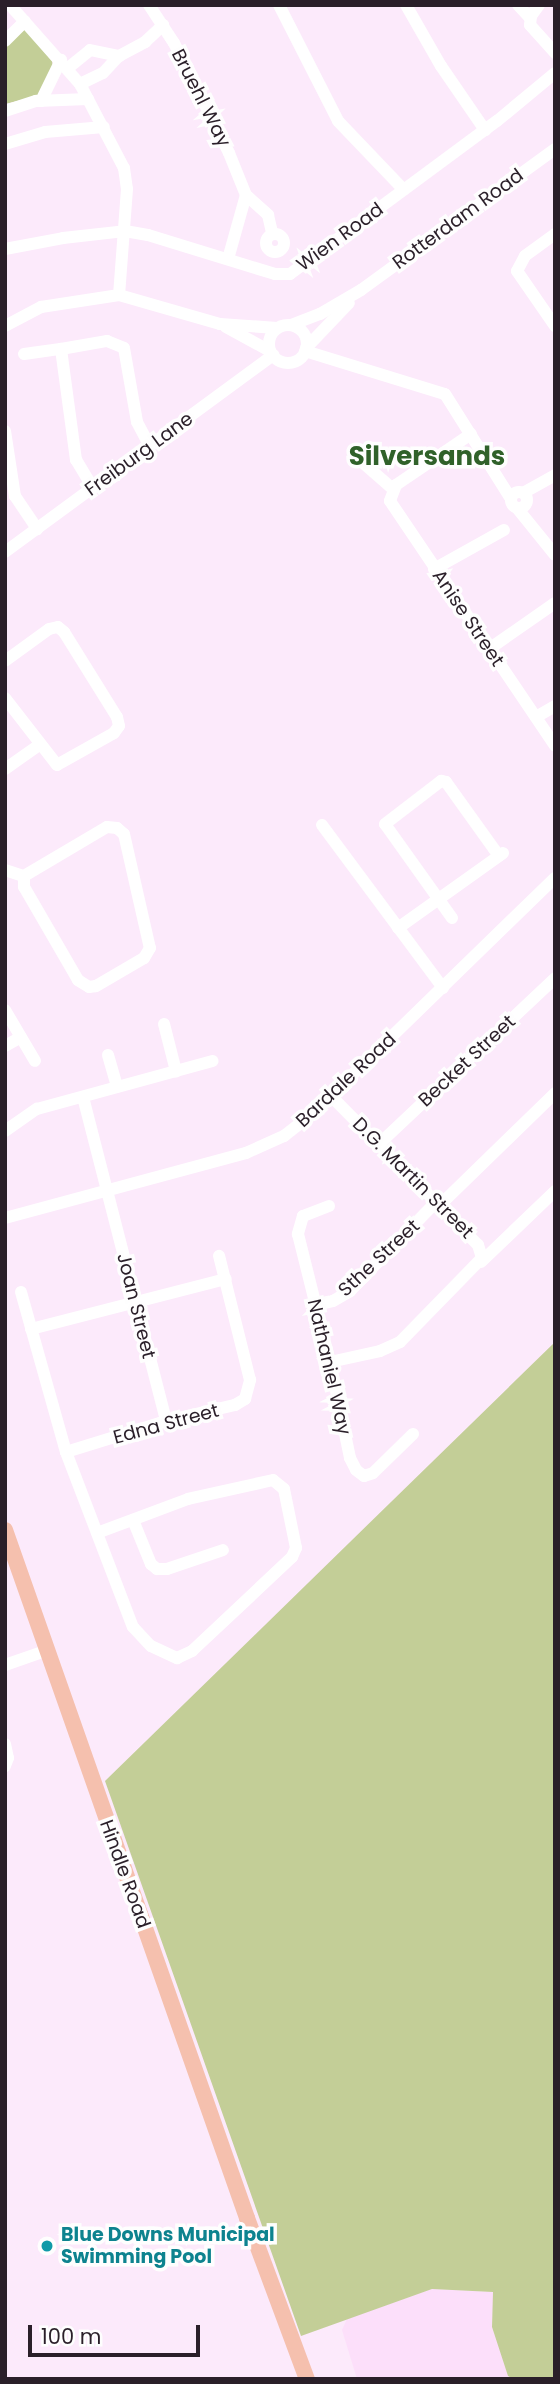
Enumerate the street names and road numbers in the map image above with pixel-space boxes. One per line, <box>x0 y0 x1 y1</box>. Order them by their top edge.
street label: Bruehl Way <box>167 45 235 151</box>
street label: Rotterdam Road <box>388 164 528 274</box>
street label: Wien Road <box>292 198 388 276</box>
street label: Freiburg Lane <box>80 407 198 501</box>
street label: Anise Street <box>427 565 509 671</box>
street label: Becket Street <box>414 1010 520 1112</box>
street label: Bardale Road <box>291 1028 401 1132</box>
street label: D.G. Martin Street <box>348 1113 478 1243</box>
street label: Sthe Street <box>334 1215 424 1301</box>
street label: Joan Street <box>112 1251 160 1361</box>
street label: Nathaniel Way <box>302 1297 356 1437</box>
street label: Edna Street <box>111 1399 221 1449</box>
street label: Hindle Road <box>95 1817 155 1931</box>

